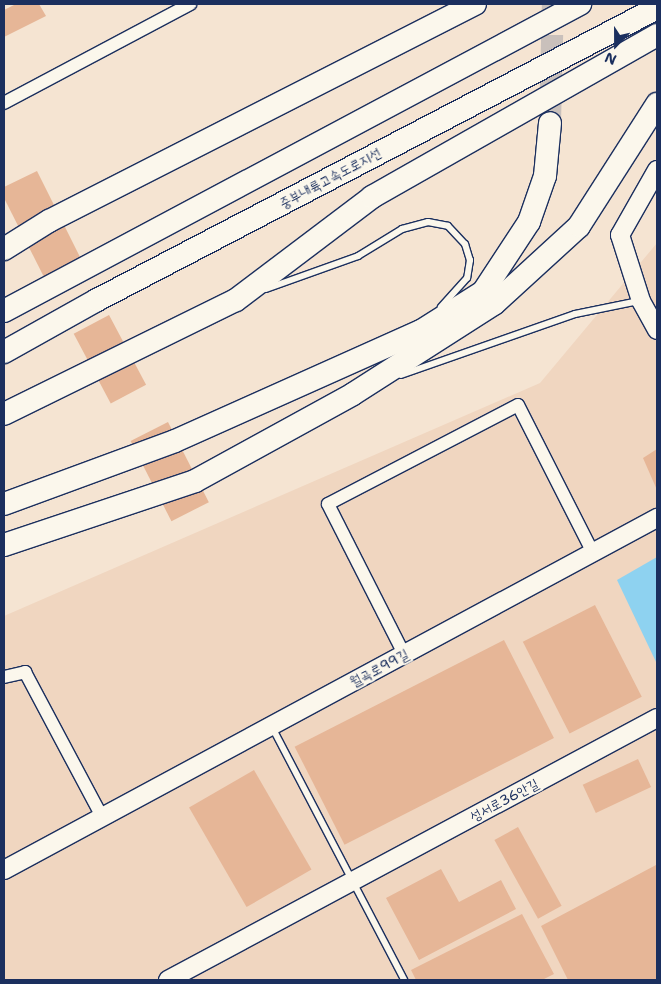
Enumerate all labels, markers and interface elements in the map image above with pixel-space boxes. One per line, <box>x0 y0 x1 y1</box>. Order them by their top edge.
north arrow <box>591 20 641 70</box>
text: N <box>602 48 619 69</box>
street label: 중부내륙고속도로지선 <box>276 144 384 212</box>
street label: 월곡로99길 <box>347 646 411 690</box>
street label: 성서로36안길 <box>467 775 541 825</box>

